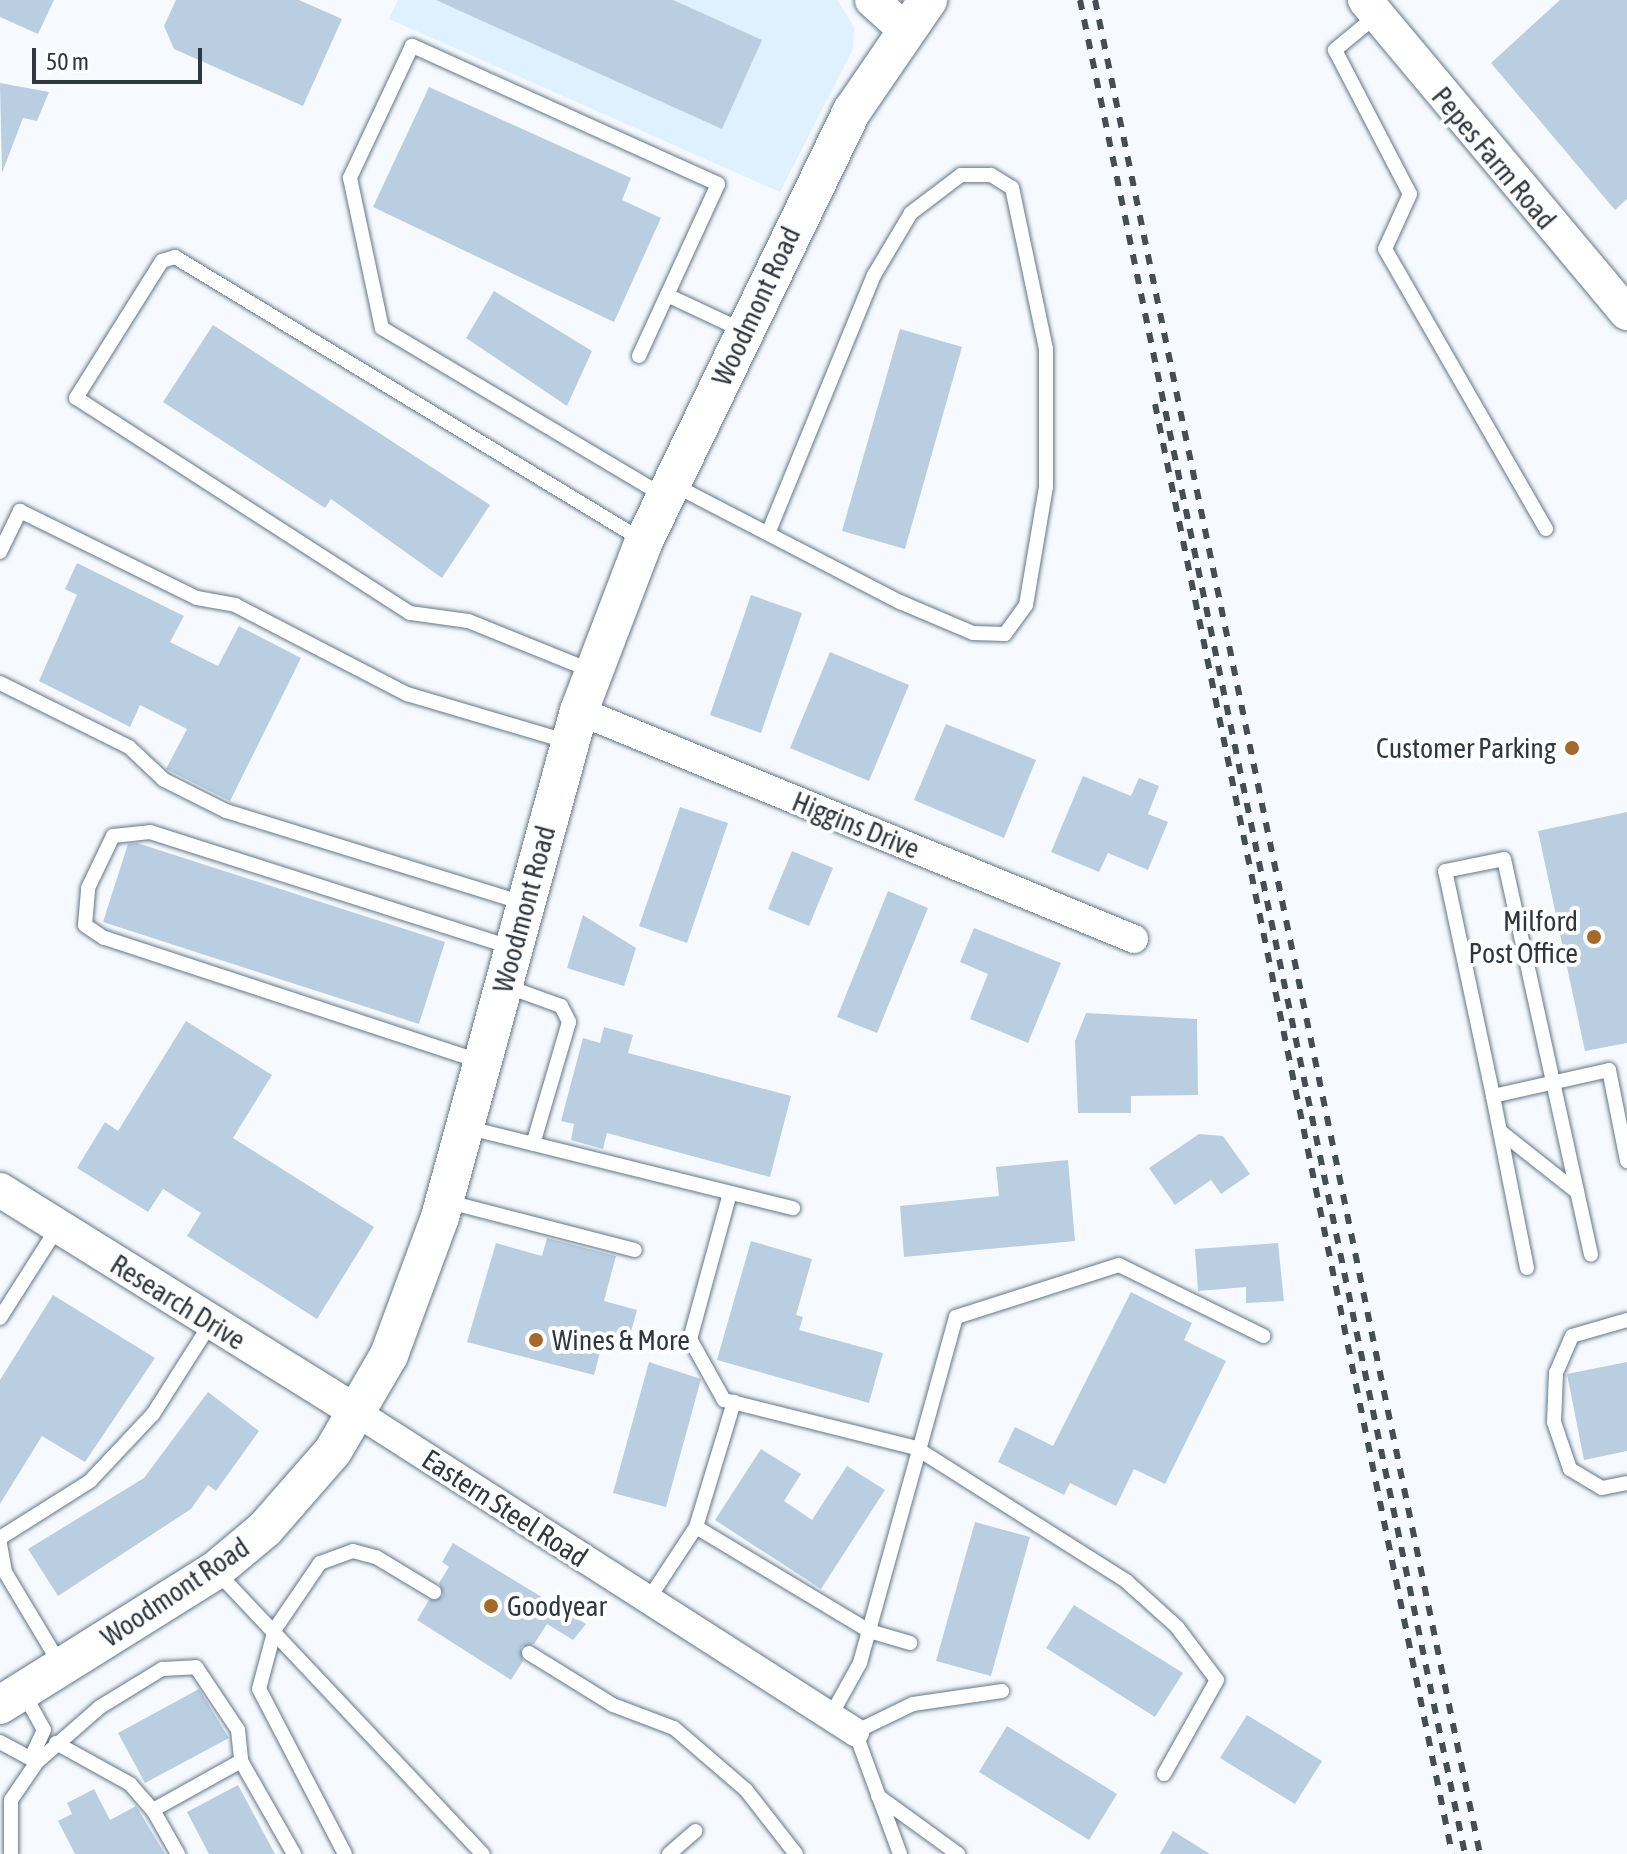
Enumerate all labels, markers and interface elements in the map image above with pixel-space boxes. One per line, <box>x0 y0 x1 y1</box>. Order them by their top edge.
scale bar <box>36 32 206 82</box>
text: 50 m <box>46 48 89 75</box>
street label: Pepes Farm Road <box>1425 80 1563 236</box>
street label: Woodmont Road <box>705 221 807 391</box>
place label: Customer Parking <box>1376 731 1556 765</box>
marker: Customer Parking <box>1563 739 1581 757</box>
street label: Higgins Drive <box>787 784 925 866</box>
street label: Woodmont Road <box>486 822 562 996</box>
place label: Milford Post Office <box>1469 904 1578 970</box>
marker: Milford Post Office <box>1585 928 1603 946</box>
street label: Research Drive <box>104 1247 252 1357</box>
place label: Wines & More <box>552 1323 690 1357</box>
marker: Wines & More <box>527 1331 545 1349</box>
street label: Eastern Steel Road <box>416 1442 594 1574</box>
street label: Woodmont Road <box>95 1530 255 1654</box>
place label: Goodyear <box>507 1589 607 1623</box>
marker: Goodyear <box>482 1597 500 1615</box>

